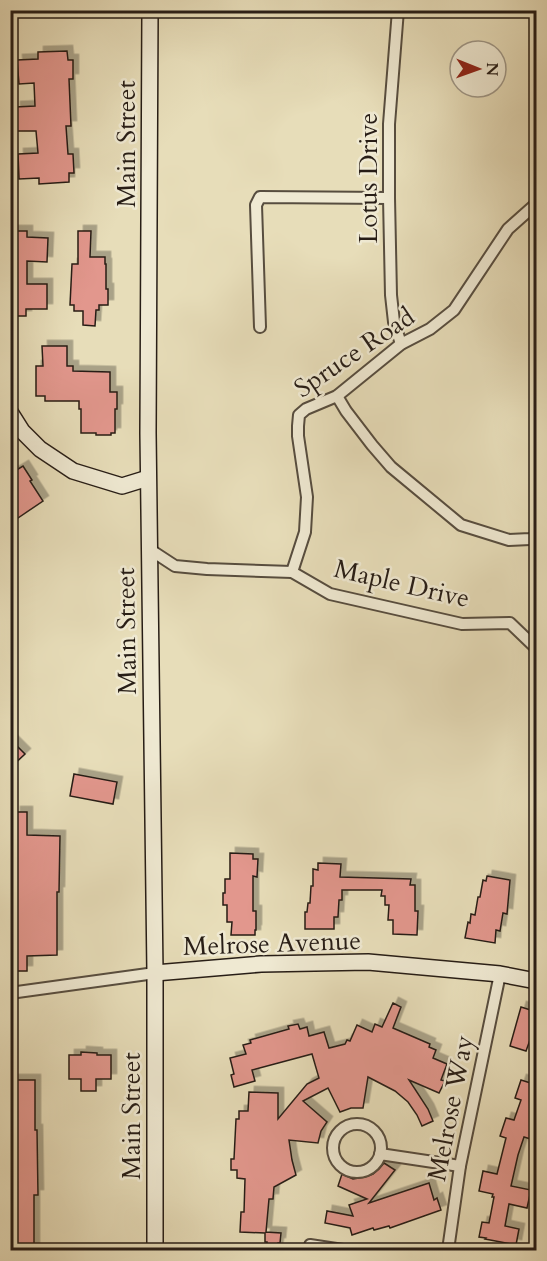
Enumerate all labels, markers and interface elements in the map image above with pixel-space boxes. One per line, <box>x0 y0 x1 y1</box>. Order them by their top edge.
north arrow <box>448 39 508 99</box>
text: N <box>481 62 503 76</box>
street label: Main Street <box>109 80 144 208</box>
street label: Lotus Drive <box>351 113 386 243</box>
street label: Spruce Road <box>287 299 422 406</box>
street label: Maple Drive <box>331 551 473 616</box>
street label: Main Street <box>108 567 145 695</box>
street label: Melrose Avenue <box>182 923 362 964</box>
street label: Melrose Way <box>419 1032 482 1184</box>
street label: Main Street <box>114 1052 149 1180</box>

